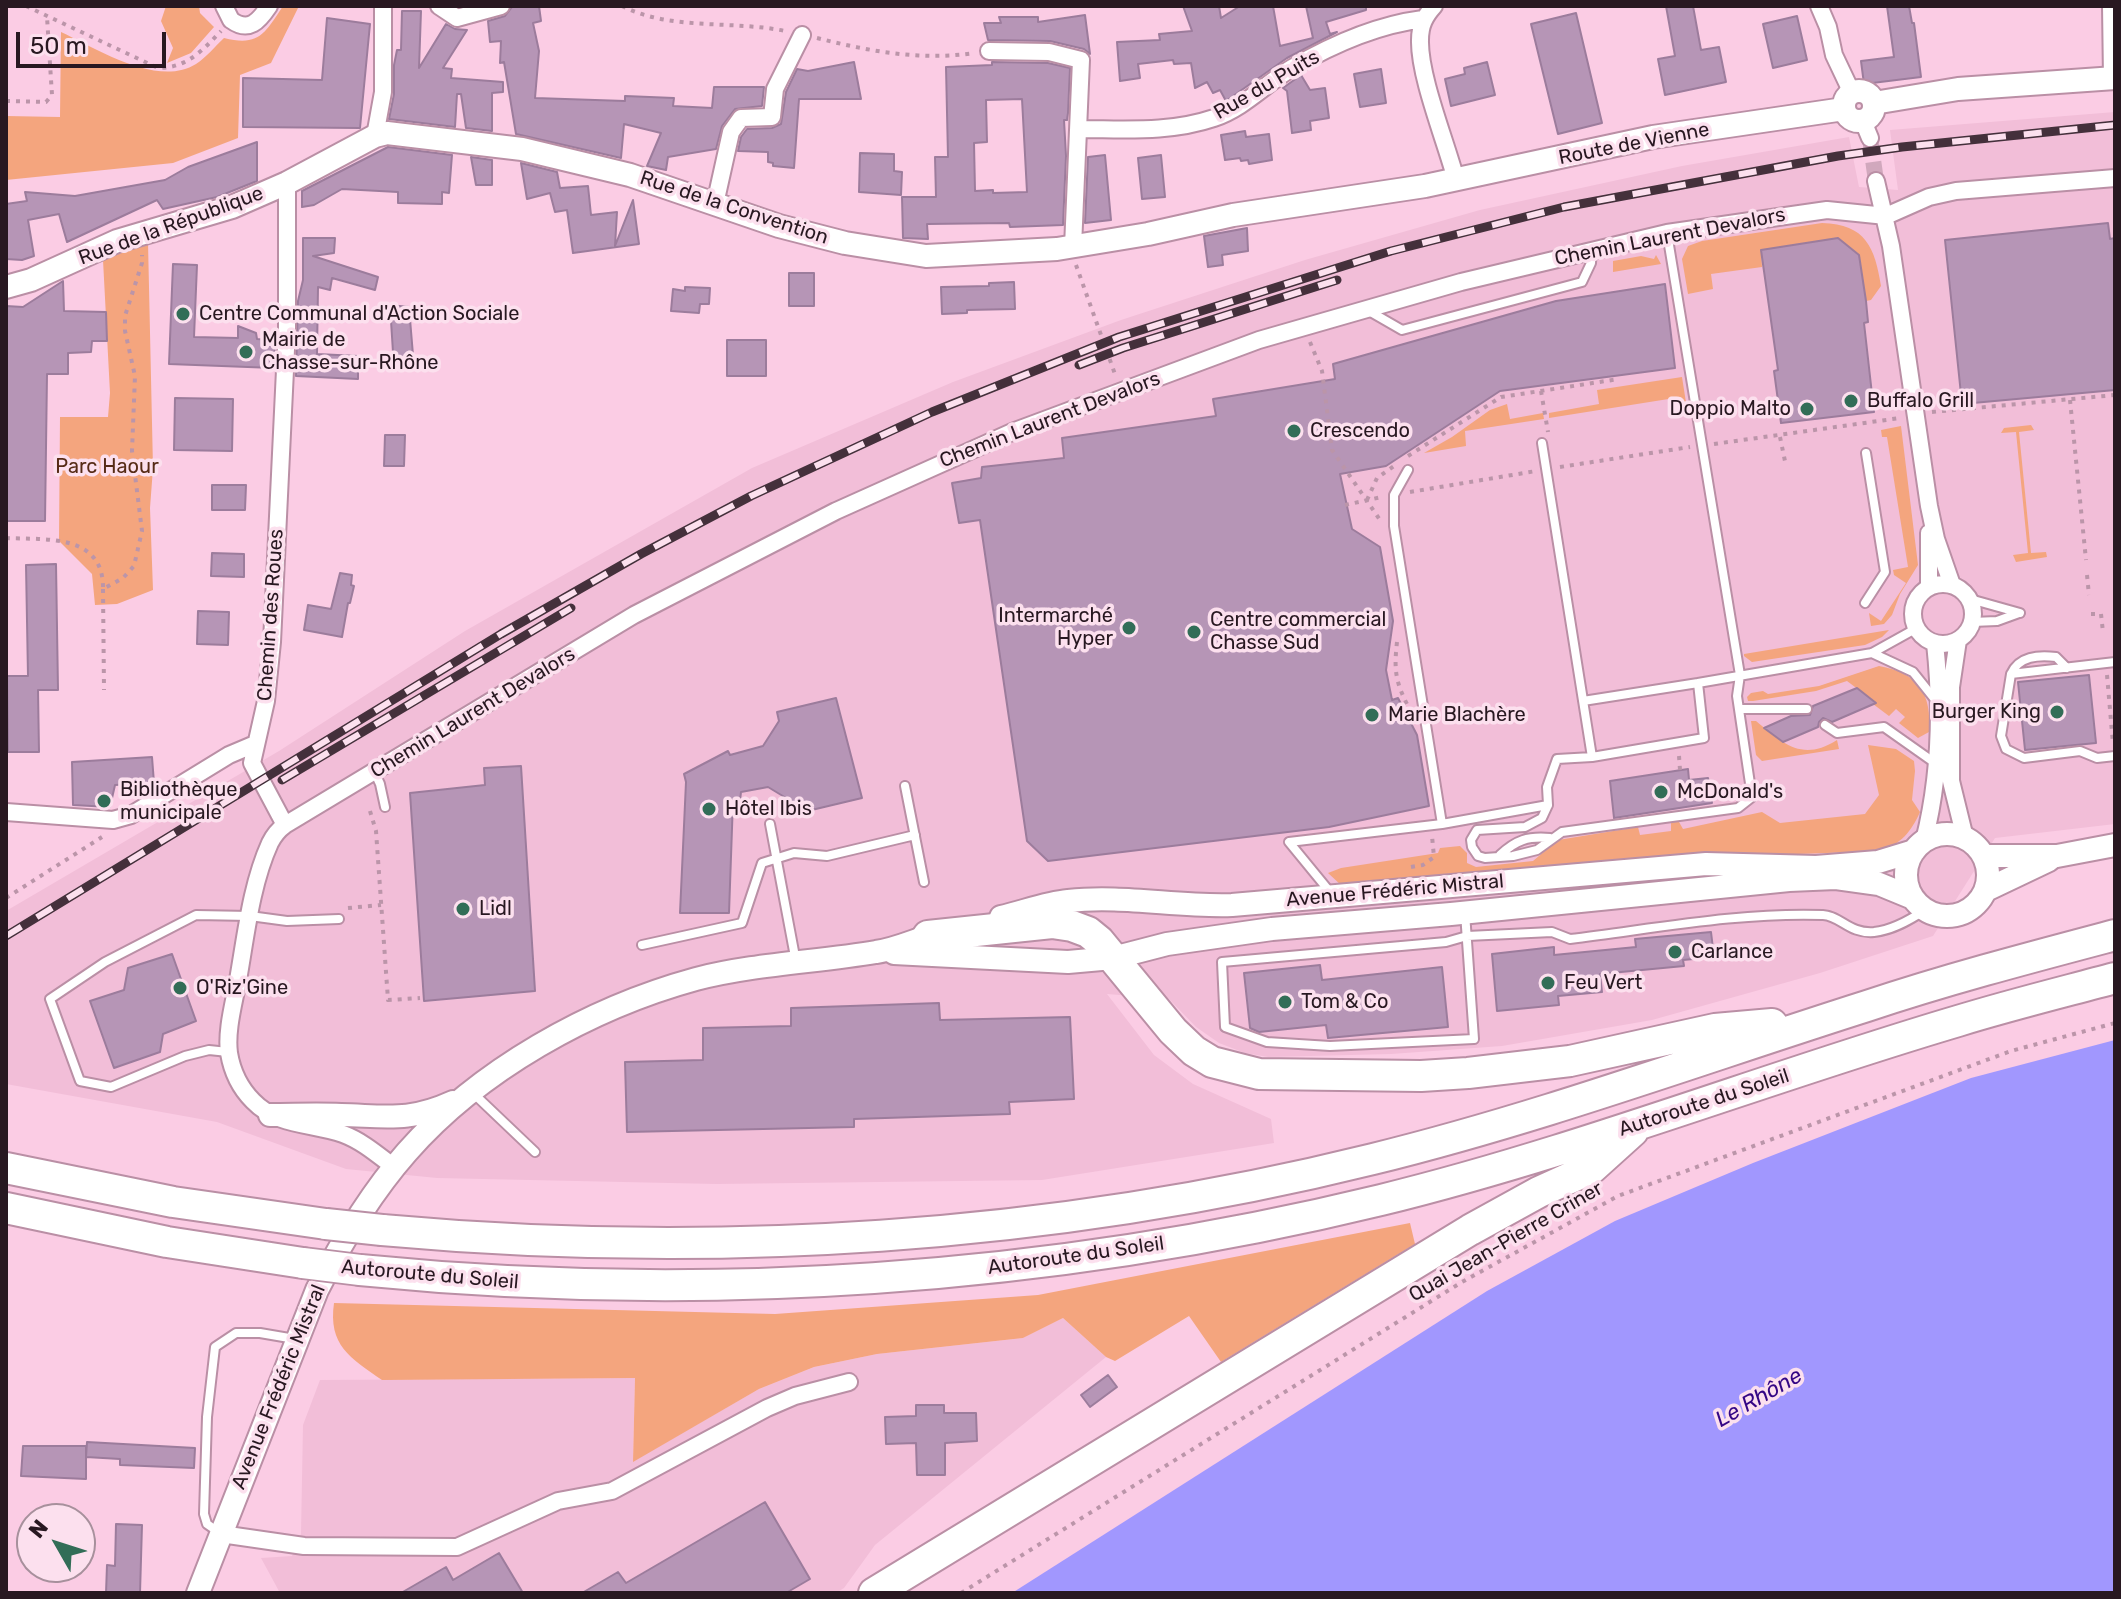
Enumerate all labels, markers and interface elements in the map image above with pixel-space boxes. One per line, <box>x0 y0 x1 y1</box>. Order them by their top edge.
scale bar <box>20 16 170 66</box>
text: 50 m <box>30 32 87 60</box>
street label: Rue du Puits <box>1210 45 1324 125</box>
street label: Route de Vienne <box>1557 118 1711 170</box>
street label: Rue de la Convention <box>637 166 831 250</box>
street label: Rue de la République <box>75 181 267 271</box>
street label: Chemin Laurent Devalors <box>1553 203 1787 271</box>
place label: Centre Communal d'Action Sociale <box>199 302 519 326</box>
marker: Centre Communal d'Action Sociale <box>174 305 192 323</box>
place label: Mairie de Chasse-sur-Rhône <box>262 328 438 375</box>
marker: Mairie de Chasse-sur-Rhône <box>237 343 255 361</box>
street label: Chemin Laurent Devalors <box>936 367 1164 473</box>
place label: Buffalo Grill <box>1867 389 1974 413</box>
marker: Buffalo Grill <box>1842 392 1860 410</box>
place label: Doppio Malto <box>1670 397 1791 421</box>
marker: Doppio Malto <box>1798 400 1816 418</box>
place label: Crescendo <box>1310 419 1410 443</box>
marker: Crescendo <box>1285 422 1303 440</box>
park label: Parc Haour <box>55 455 159 479</box>
street label: Chemin des Roues <box>253 528 289 702</box>
place label: Intermarché Hyper <box>998 604 1113 651</box>
place label: Centre commercial Chasse Sud <box>1210 608 1386 655</box>
marker: Intermarché Hyper <box>1120 619 1138 637</box>
marker: Centre commercial Chasse Sud <box>1185 623 1203 641</box>
street label: Chemin Laurent Devalors <box>366 642 580 784</box>
place label: Burger King <box>1932 700 2041 724</box>
place label: Marie Blachère <box>1388 703 1526 727</box>
marker: Burger King <box>2048 703 2066 721</box>
marker: Marie Blachère <box>1363 706 1381 724</box>
place label: Bibliothèque municipale <box>120 778 238 825</box>
place label: McDonald's <box>1677 780 1783 804</box>
marker: McDonald's <box>1652 783 1670 801</box>
marker: Bibliothèque municipale <box>95 792 113 810</box>
place label: Hôtel Ibis <box>725 797 812 821</box>
marker: Hôtel Ibis <box>700 800 718 818</box>
street label: Avenue Frédéric Mistral <box>1285 870 1505 912</box>
place label: Lidl <box>479 897 512 921</box>
marker: Lidl <box>454 900 472 918</box>
place label: Carlance <box>1691 940 1773 964</box>
marker: Carlance <box>1666 943 1684 961</box>
place label: Feu Vert <box>1564 971 1642 995</box>
marker: Feu Vert <box>1539 974 1557 992</box>
place label: O'Riz'Gine <box>196 976 288 1000</box>
marker: O'Riz'Gine <box>171 979 189 997</box>
place label: Tom & Co <box>1301 990 1388 1014</box>
marker: Tom & Co <box>1276 993 1294 1011</box>
street label: Autoroute du Soleil <box>1616 1064 1792 1142</box>
street label: Quai Jean-Pierre Criner <box>1405 1177 1607 1307</box>
street label: Autoroute du Soleil <box>986 1232 1166 1280</box>
street label: Autoroute du Soleil <box>340 1255 520 1295</box>
street label: Avenue Frédéric Mistral <box>227 1281 331 1493</box>
water label: Le Rhône <box>1711 1363 1807 1433</box>
north arrow <box>16 1503 96 1583</box>
text: N <box>23 1514 54 1543</box>

